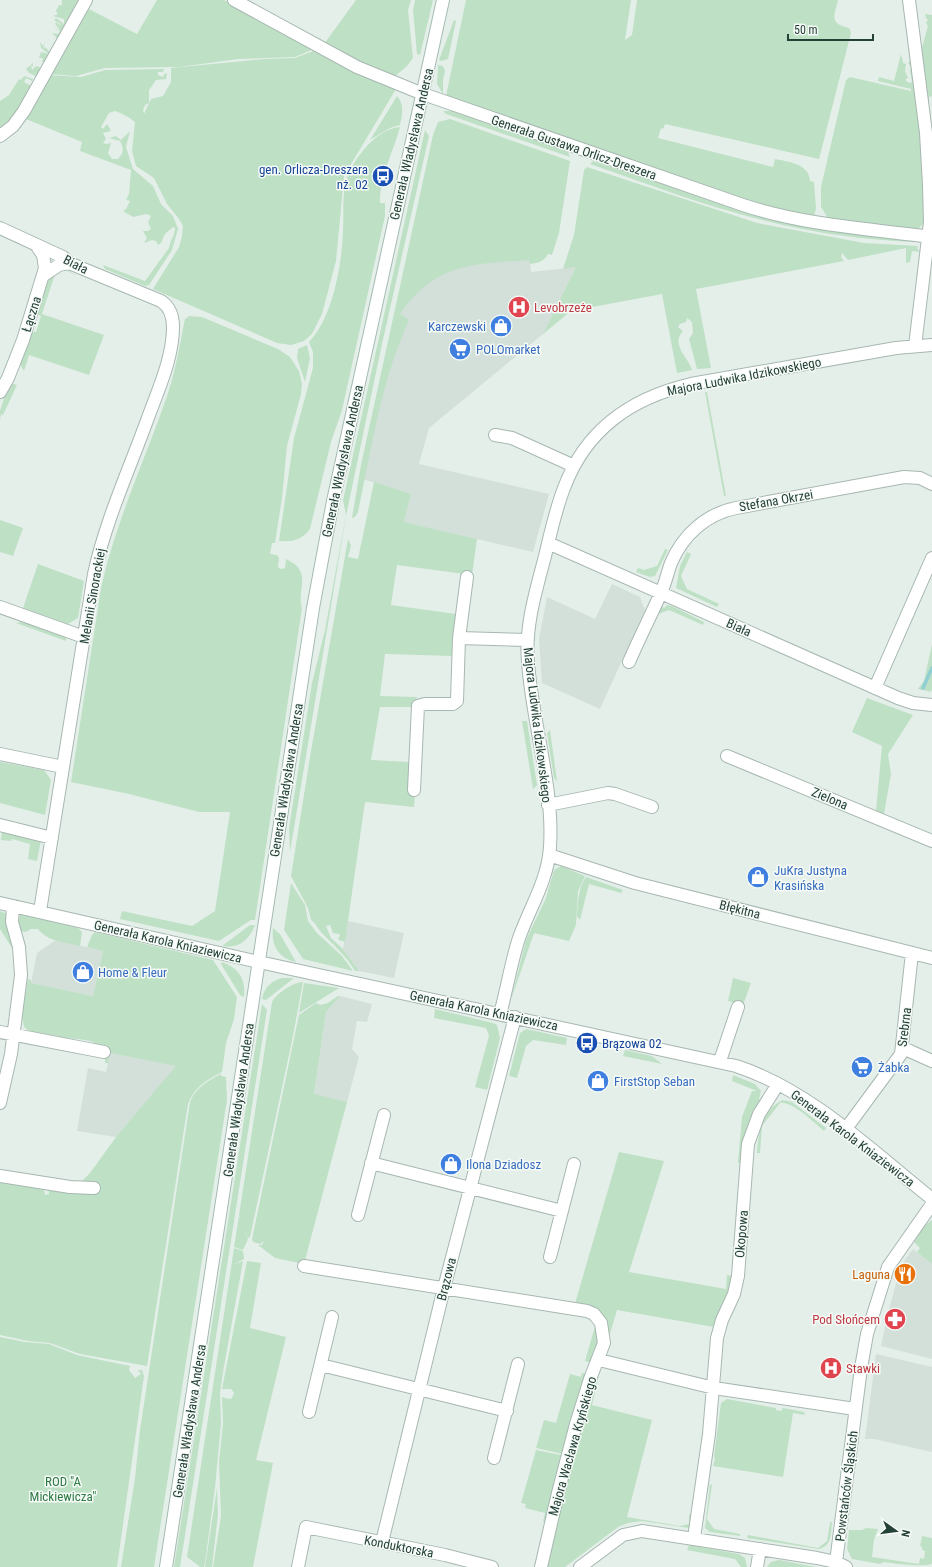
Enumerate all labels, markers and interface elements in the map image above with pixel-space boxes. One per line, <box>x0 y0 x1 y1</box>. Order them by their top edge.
scale bar <box>788 16 873 42</box>
text: 50 m <box>794 23 818 37</box>
street label: Generała Władysława Andersa <box>387 67 436 221</box>
street label: Generała Gustawa Orlicz-Dreszera <box>489 112 658 183</box>
place label: gen. Orlicza-Dreszera nż. 02 <box>259 162 368 192</box>
bus stop icon: gen. Orlicza-Dreszera nż. 02 <box>370 163 396 189</box>
street label: Biała <box>61 252 91 277</box>
street label: Łączna <box>19 294 44 334</box>
hospital icon: Levobrzeże <box>506 294 532 320</box>
place label: Levobrzeże <box>534 300 592 315</box>
shop icon: Karczewski <box>488 313 514 339</box>
place label: Karczewski <box>428 319 486 334</box>
supermarket icon: POLOmarket <box>447 336 473 362</box>
place label: POLOmarket <box>476 342 540 357</box>
street label: Majora Ludwika Idzikowskiego <box>666 354 822 399</box>
street label: Generała Władysława Andersa <box>319 384 366 539</box>
street label: Stefana Okrzei <box>738 487 814 514</box>
street label: Melanii Sinorackiej <box>77 547 108 645</box>
street label: Biała <box>724 615 754 640</box>
street label: Majora Ludwika Idzikowskiego <box>521 646 554 804</box>
street label: Generała Władysława Andersa <box>267 702 306 858</box>
street label: Zielona <box>809 784 850 813</box>
place label: JuKra Justyna Krasińska <box>774 863 847 893</box>
shop icon: JuKra Justyna Krasińska <box>745 864 771 890</box>
street label: Błękitna <box>718 897 762 922</box>
street label: Generała Karola Kniaziewicza <box>93 917 243 966</box>
shop icon: Home & Fleur <box>70 959 96 985</box>
place label: Home & Fleur <box>98 965 167 980</box>
street label: Generała Karola Kniaziewicza <box>408 987 559 1034</box>
street label: Srebrna <box>895 1007 914 1048</box>
street label: Generała Władysława Andersa <box>220 1022 257 1178</box>
bus stop icon: Brązowa 02 <box>574 1030 600 1056</box>
place label: Brązowa 02 <box>602 1036 662 1051</box>
supermarket icon: Żabka <box>849 1054 875 1080</box>
place label: Żabka <box>878 1060 910 1075</box>
shop icon: FirstStop Seban <box>585 1068 611 1094</box>
place label: FirstStop Seban <box>614 1074 695 1089</box>
street label: Generała Karola Kniaziewicza <box>788 1087 918 1190</box>
shop icon: Ilona Dziadosz <box>438 1151 464 1177</box>
place label: Ilona Dziadosz <box>466 1157 542 1172</box>
street label: Okopowa <box>732 1210 751 1259</box>
street label: Brązowa <box>434 1256 459 1302</box>
restaurant icon: Laguna <box>892 1261 918 1287</box>
place label: Laguna <box>852 1267 890 1282</box>
pharmacy icon: Pod Słońcem <box>882 1306 908 1332</box>
place label: Pod Słońcem <box>812 1312 880 1327</box>
street label: Generała Władysława Andersa <box>170 1343 209 1499</box>
hospital icon: Stawki <box>818 1355 844 1381</box>
place label: Stawki <box>846 1361 880 1376</box>
street label: Majora Wacława Kryńskiego <box>545 1375 600 1517</box>
street label: Powstańców Śląskich <box>832 1430 861 1542</box>
park label: ROD "A Mickiewicza" <box>30 1474 96 1504</box>
north arrow <box>876 1511 916 1551</box>
text: N <box>898 1528 912 1538</box>
street label: Konduktorska <box>363 1532 435 1561</box>

